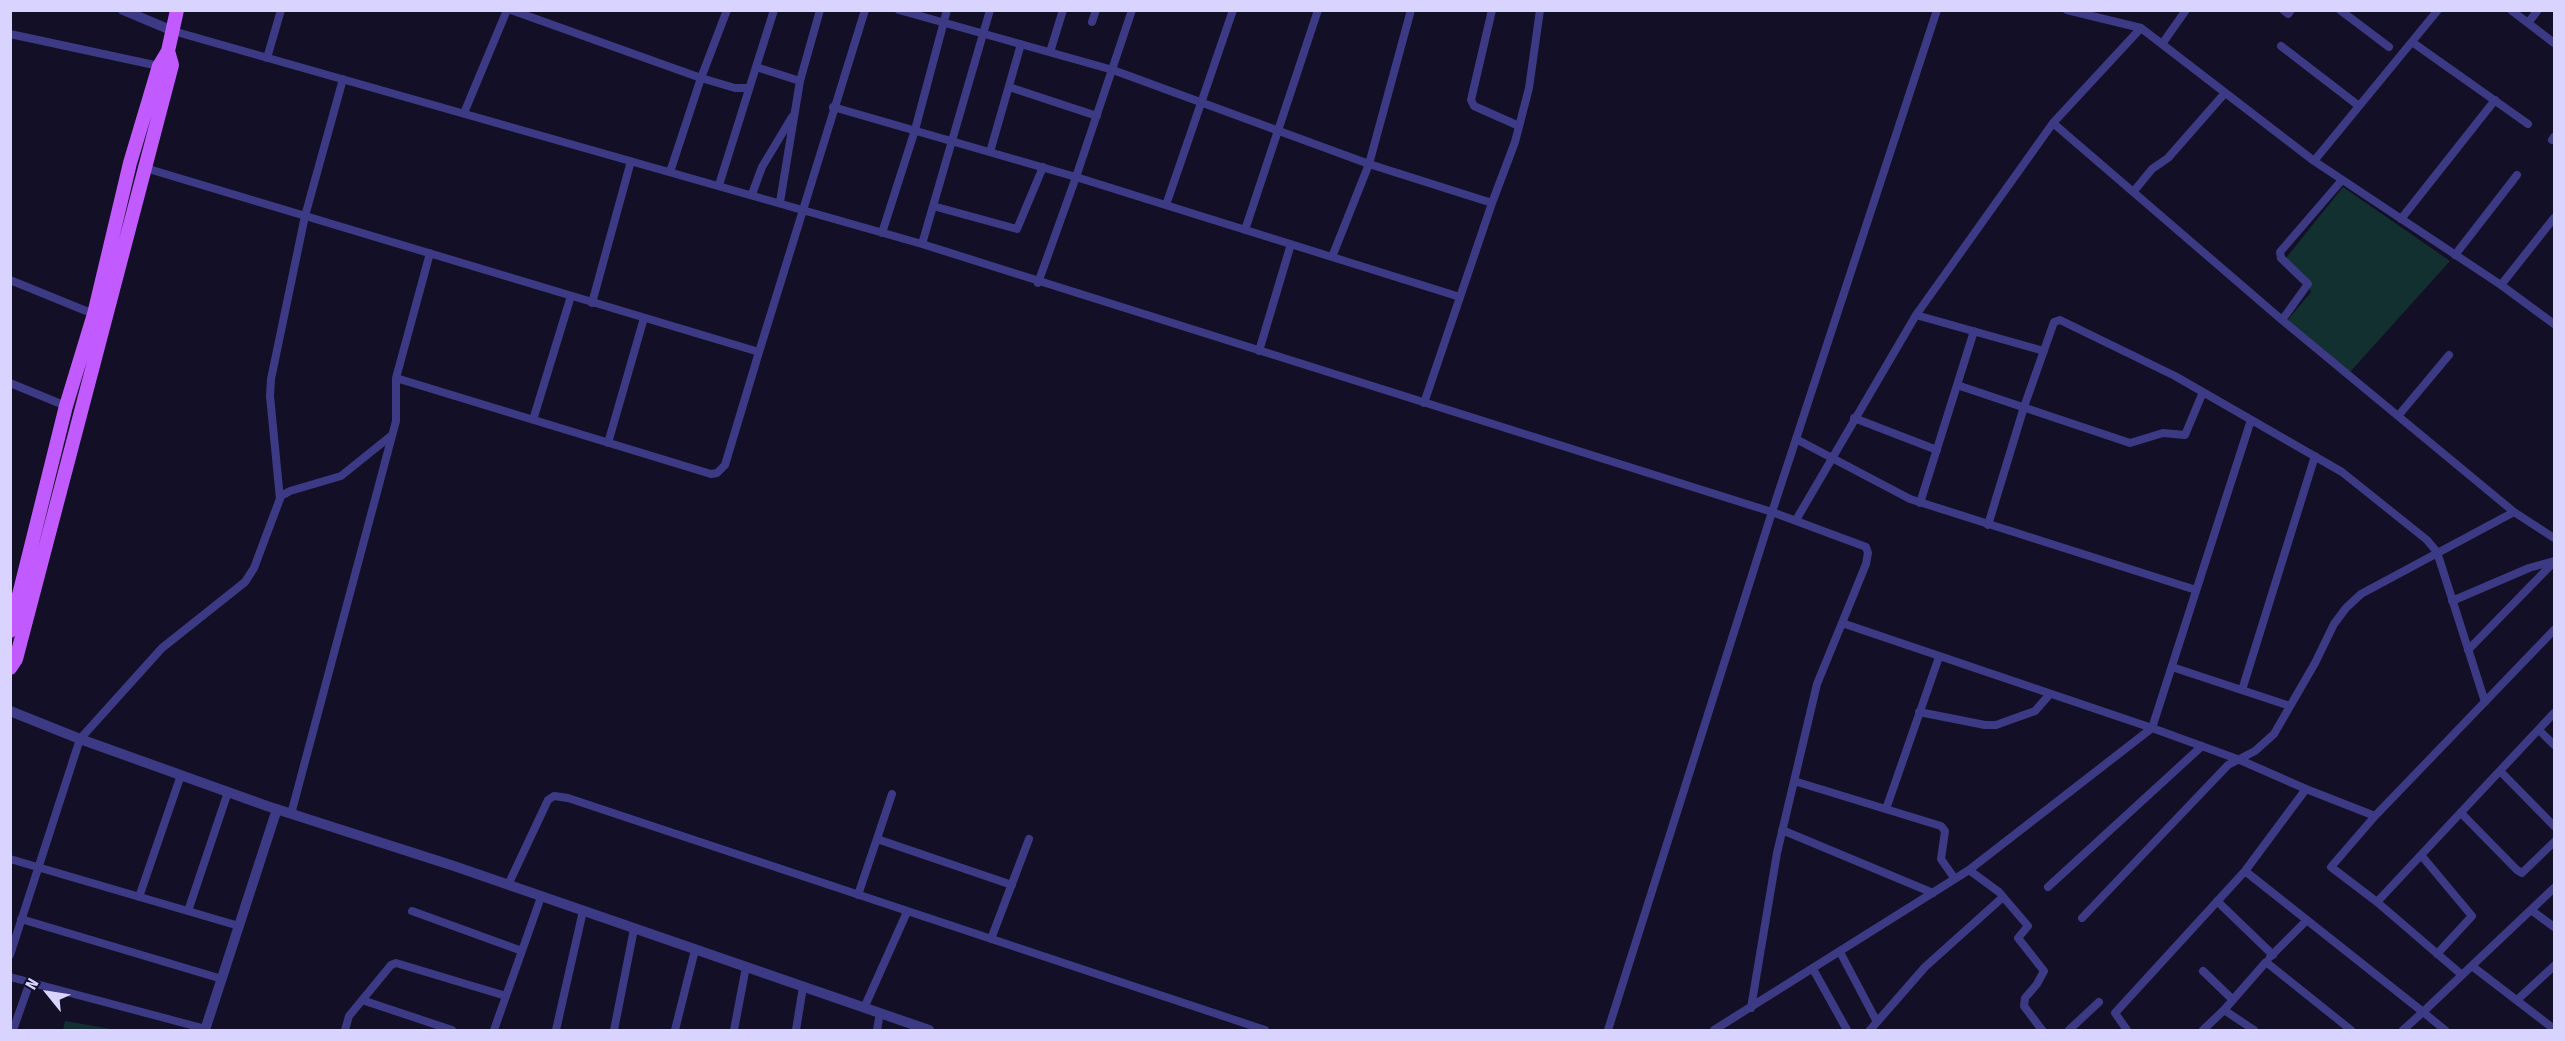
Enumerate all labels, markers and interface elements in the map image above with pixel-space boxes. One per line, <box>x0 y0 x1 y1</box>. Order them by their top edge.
north arrow <box>18 963 78 1023</box>
text: N <box>21 975 43 993</box>

